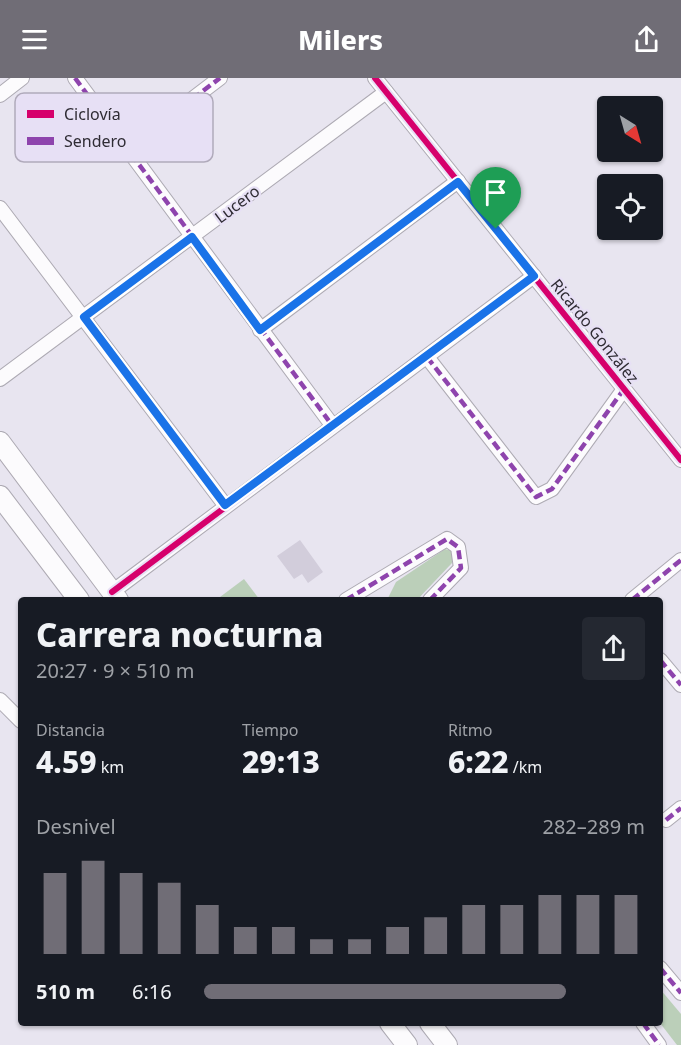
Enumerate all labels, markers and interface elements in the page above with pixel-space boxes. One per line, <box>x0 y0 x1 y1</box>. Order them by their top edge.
text: Milers <box>298 21 383 58</box>
icon: menu <box>18 23 51 56</box>
icon: share <box>630 23 663 56</box>
legend <box>15 93 213 162</box>
north arrow <box>597 96 663 162</box>
map controls <box>597 96 663 240</box>
text: Ciclovía <box>64 103 121 125</box>
text: Sendero <box>64 130 127 152</box>
pin <box>470 167 521 229</box>
button: locate <box>597 174 663 240</box>
icon: arrive <box>479 176 512 209</box>
street label: Lucero <box>210 180 264 228</box>
street label: Ricardo González <box>546 274 644 388</box>
text: Carrera nocturna <box>36 612 323 657</box>
button: share <box>582 617 645 680</box>
text: 20:27 · 9 × 510 m <box>36 657 194 684</box>
text: Distancia <box>36 719 105 741</box>
text: Tiempo <box>242 719 299 741</box>
text: Ritmo <box>448 719 493 741</box>
text: 4.59 <box>36 741 97 782</box>
text: 29:13 <box>242 741 320 782</box>
text: 6:22 <box>448 741 509 782</box>
text: km <box>97 756 124 778</box>
text: /km <box>509 756 542 778</box>
text: Desnivel <box>36 813 116 840</box>
text: 282–289 m <box>542 813 645 840</box>
text: 510 m <box>36 978 95 1005</box>
text: 6:16 <box>132 978 172 1005</box>

